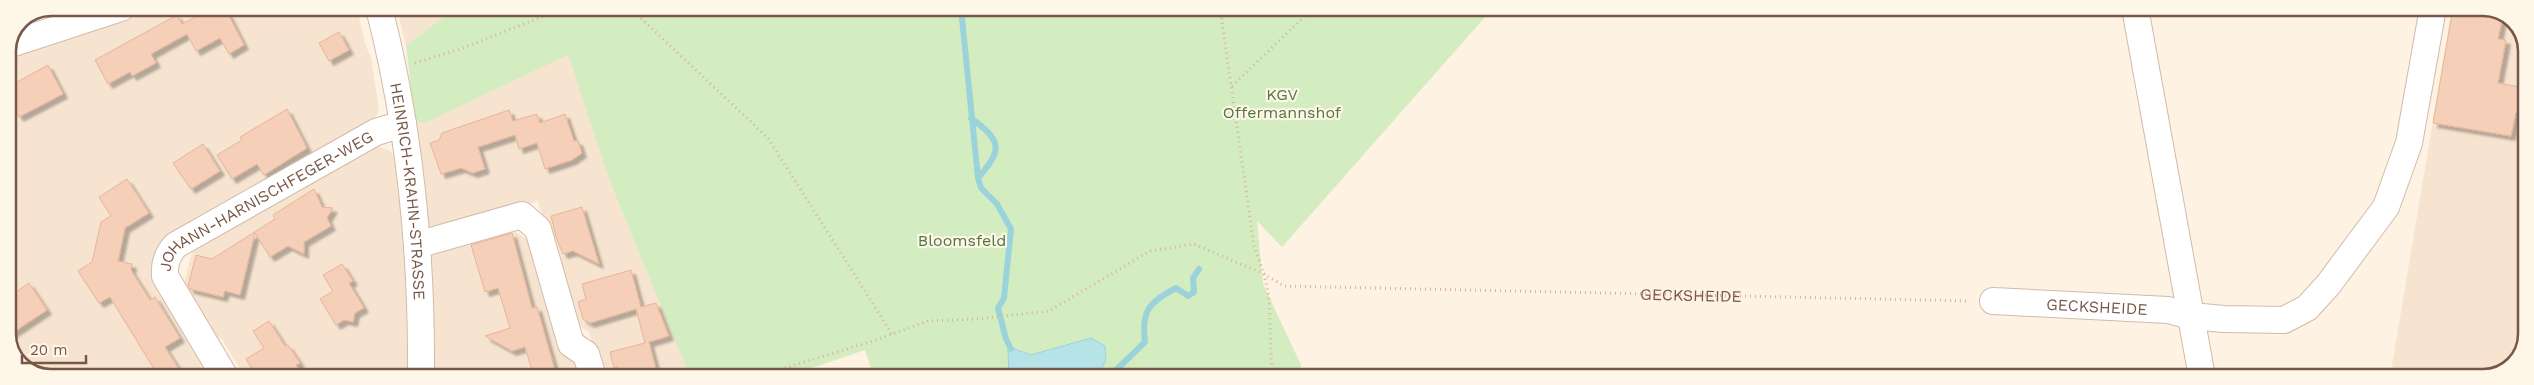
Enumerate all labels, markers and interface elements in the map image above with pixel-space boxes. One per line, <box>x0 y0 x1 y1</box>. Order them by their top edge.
street label: HEINRICH-KRAHN-STRASSE <box>386 81 429 300</box>
park label: KGV Offermannshof <box>1223 85 1342 122</box>
street label: JOHANN-HARNISCHFEGER-WEG <box>155 126 376 272</box>
park label: Bloomsfeld <box>918 231 1006 250</box>
street label: GECKSHEIDE <box>1640 284 1742 306</box>
street label: GECKSHEIDE <box>2046 294 2148 318</box>
scale bar <box>22 332 86 364</box>
text: 20 m <box>30 341 68 359</box>

